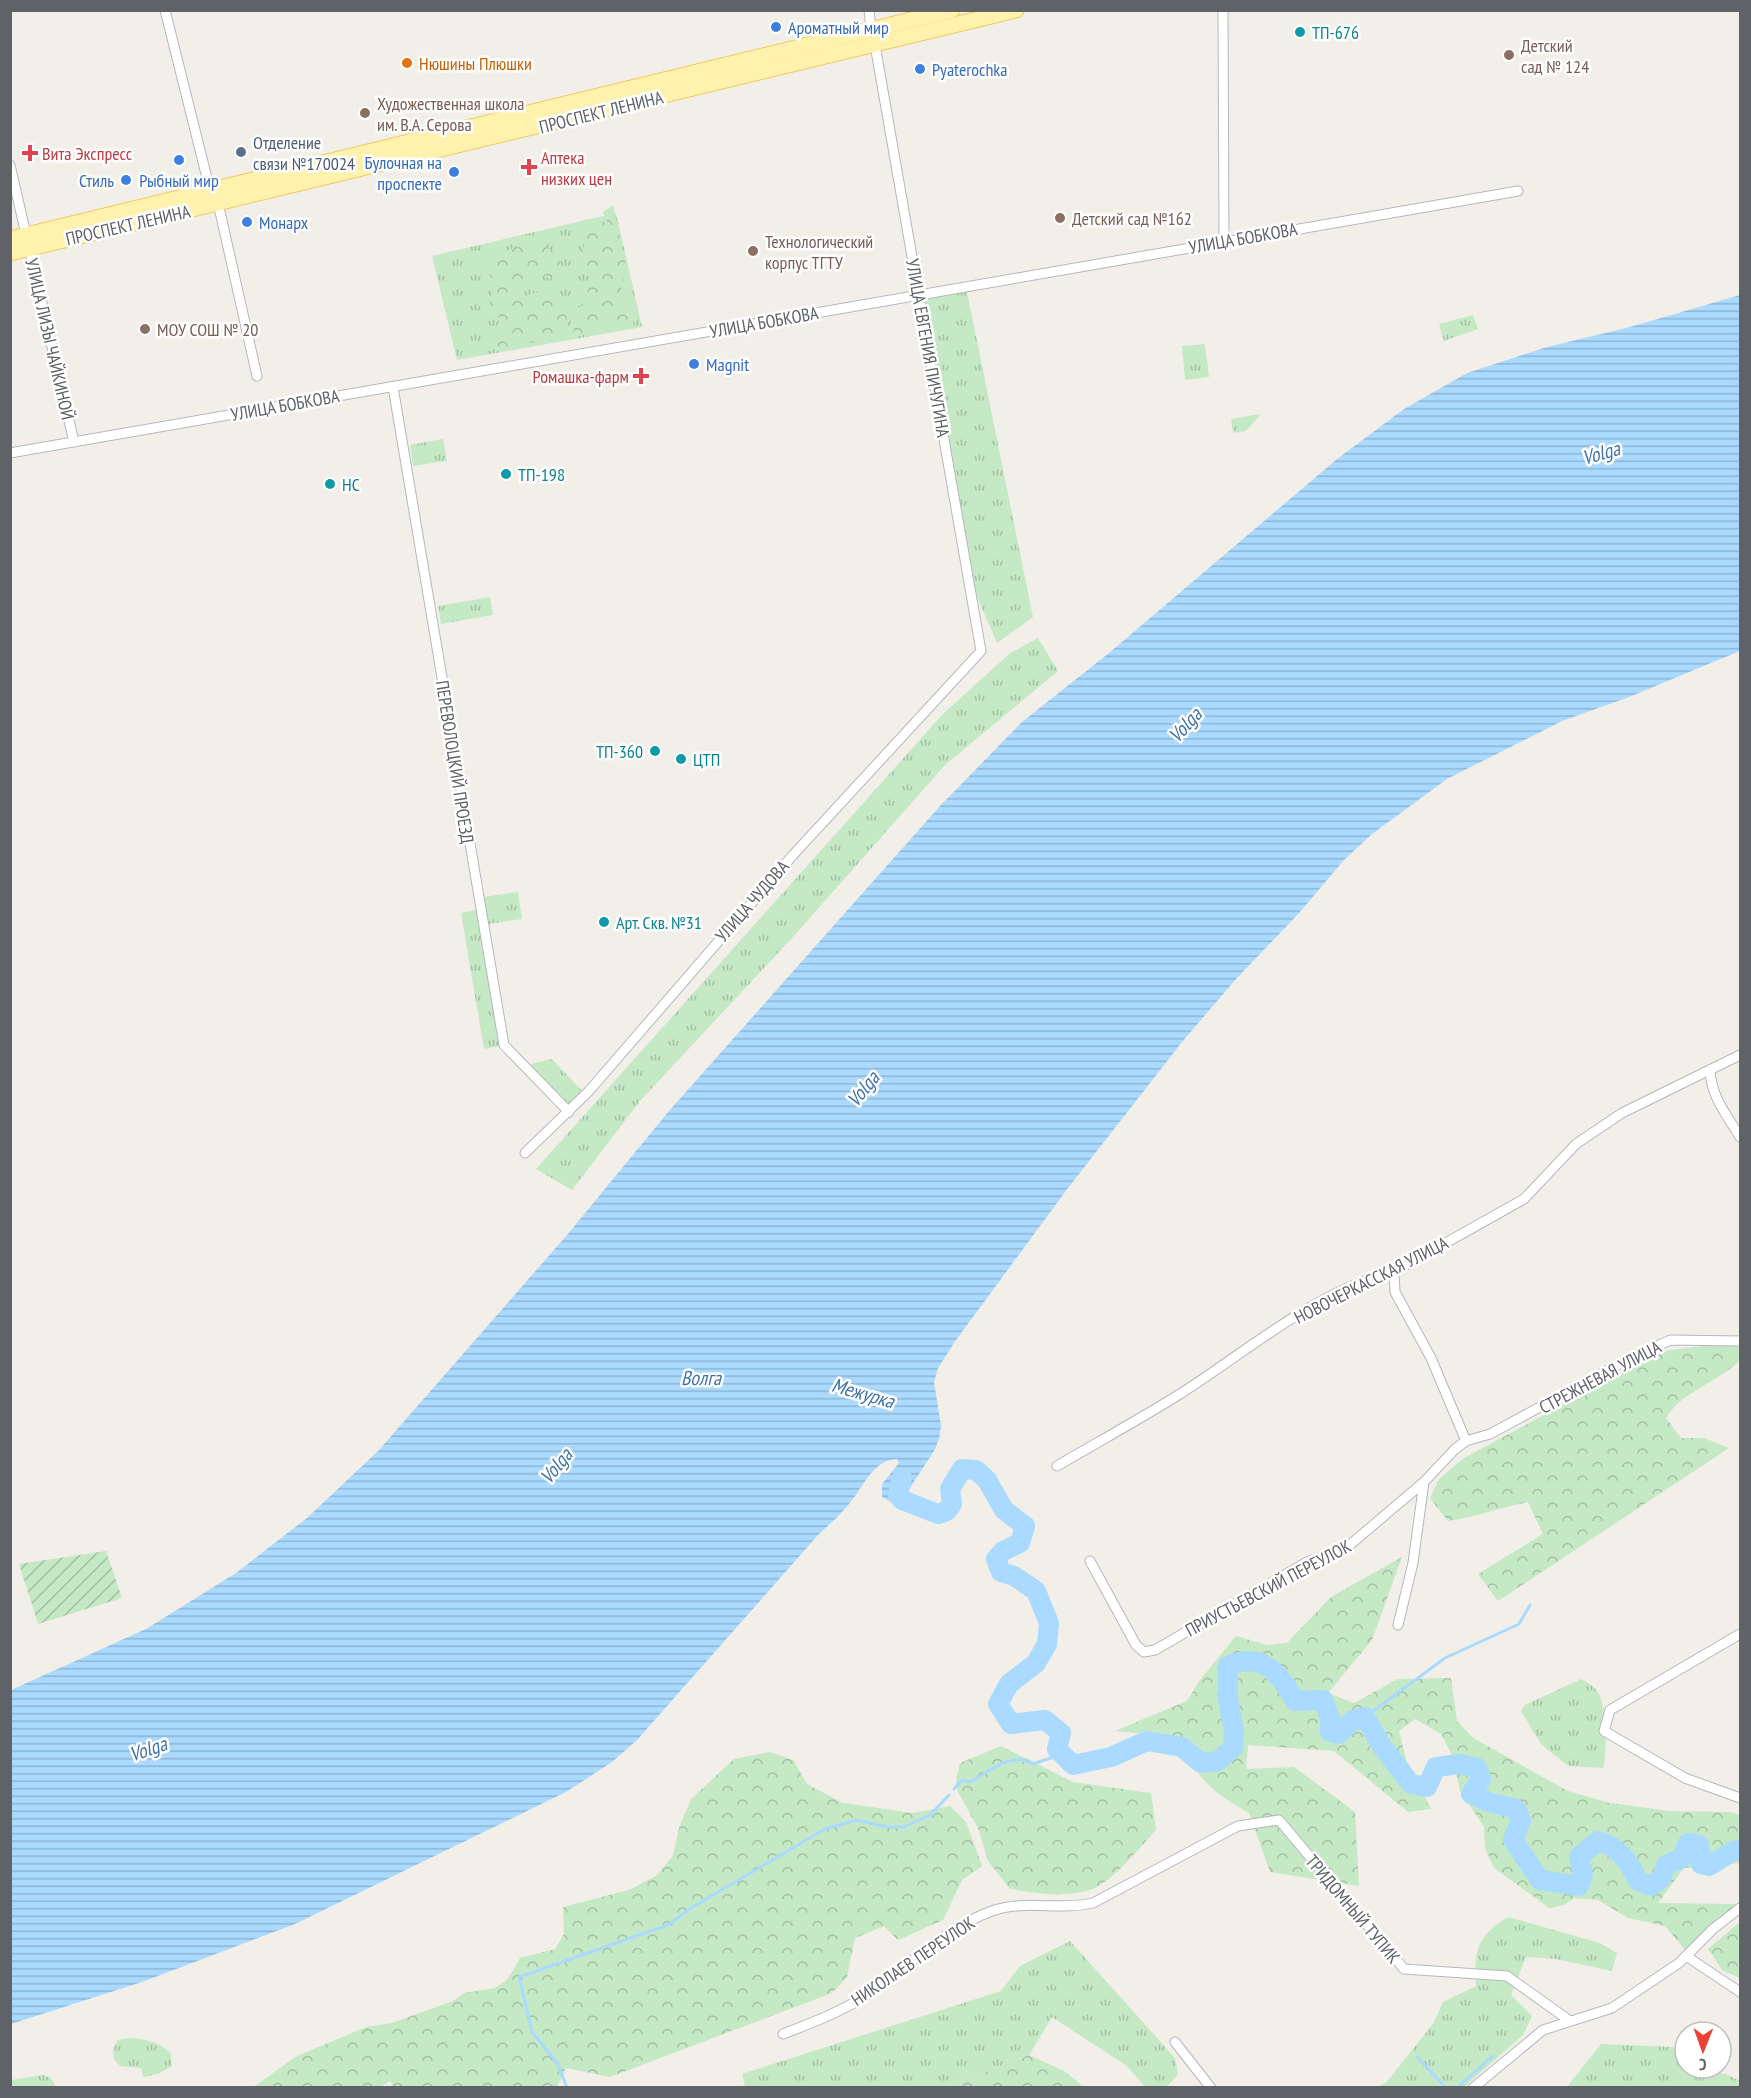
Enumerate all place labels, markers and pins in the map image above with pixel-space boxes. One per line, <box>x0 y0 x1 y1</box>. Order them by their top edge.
place label: Ароматный мир <box>788 16 889 39</box>
marker: Ароматный мир <box>769 20 783 34</box>
place label: ТП-676 <box>1312 21 1359 44</box>
marker: ТП-676 <box>1293 25 1307 39</box>
place label: Детский сад № 124 <box>1521 34 1589 78</box>
marker: Детский сад № 124 <box>1502 48 1516 62</box>
place label: Нюшины Плюшки <box>419 52 532 75</box>
marker: Нюшины Плюшки <box>400 56 414 70</box>
place label: Pyaterochka <box>932 58 1008 81</box>
marker: Pyaterochka <box>913 62 927 76</box>
place label: Художественная школа им. В.А. Серова <box>377 92 524 136</box>
marker: Художественная школа им. В.А. Серова <box>358 106 372 120</box>
place label: Отделение связи №170024 <box>253 131 355 175</box>
place label: Вита Экспресс <box>42 142 133 165</box>
marker: Отделение связи №170024 <box>234 145 248 159</box>
marker: Вита Экспресс <box>23 146 37 160</box>
place label: Аптека низких цен <box>541 146 612 190</box>
place label: Булочная на проспекте <box>364 151 442 195</box>
marker: Рыбный мир <box>172 153 186 167</box>
marker: Аптека низких цен <box>522 160 536 174</box>
marker: Булочная на проспекте <box>447 165 461 179</box>
place label: Стиль <box>79 169 114 192</box>
place label: Рыбный мир <box>139 169 219 192</box>
marker: Стиль <box>119 173 133 187</box>
place label: Детский сад №162 <box>1072 207 1192 230</box>
place label: Монарх <box>259 211 309 234</box>
marker: Детский сад №162 <box>1053 211 1067 225</box>
marker: Монарх <box>240 215 254 229</box>
place label: Технологический корпус ТГТУ <box>765 230 873 274</box>
marker: Технологический корпус ТГТУ <box>746 244 760 258</box>
place label: МОУ СОШ № 20 <box>157 318 258 341</box>
marker: МОУ СОШ № 20 <box>138 322 152 336</box>
place label: Magnit <box>706 353 749 376</box>
marker: Magnit <box>687 357 701 371</box>
place label: Ромашка-фарм <box>533 365 629 388</box>
marker: Ромашка-фарм <box>634 369 648 383</box>
place label: ТП-198 <box>518 463 565 486</box>
marker: ТП-198 <box>499 467 513 481</box>
place label: НС <box>342 473 360 496</box>
marker: НС <box>323 477 337 491</box>
place label: ТП-360 <box>596 740 643 763</box>
marker: ТП-360 <box>648 744 662 758</box>
place label: ЦТП <box>693 748 720 771</box>
marker: ЦТП <box>674 752 688 766</box>
place label: Арт. Скв. №31 <box>616 911 702 934</box>
marker: Арт. Скв. №31 <box>597 915 611 929</box>

